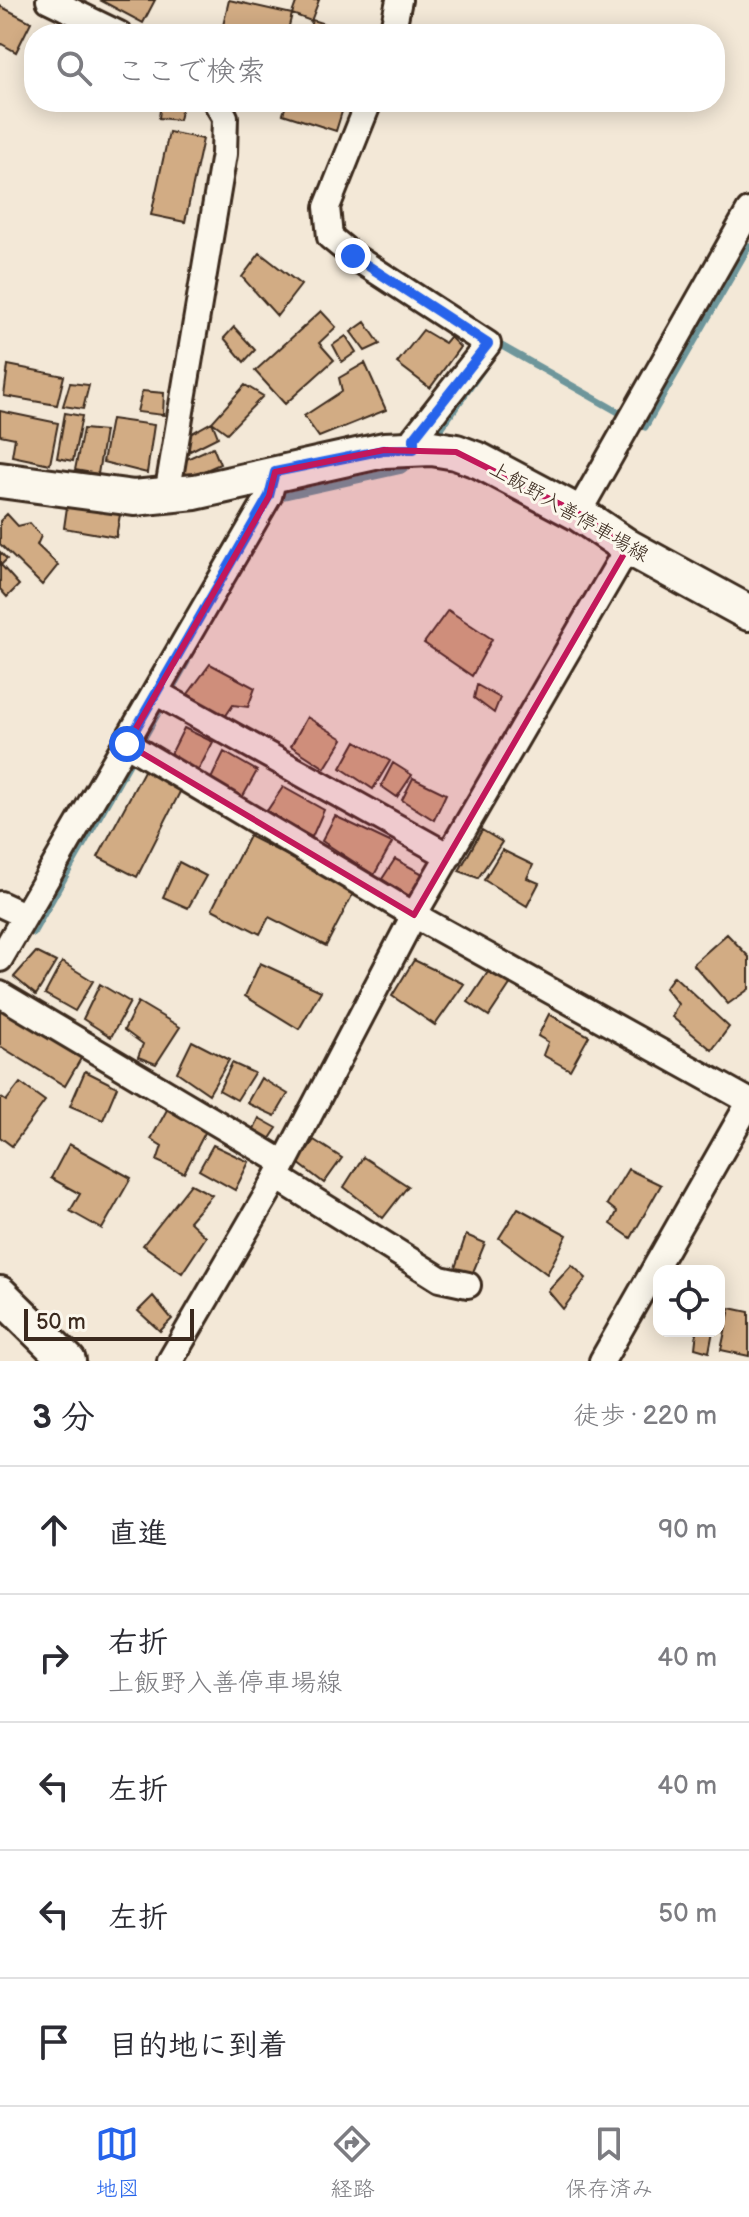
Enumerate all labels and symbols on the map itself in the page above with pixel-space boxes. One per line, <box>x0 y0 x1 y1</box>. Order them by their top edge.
route end <box>335 238 371 274</box>
street label: 上飯野入善停車場線 <box>485 457 653 567</box>
route start <box>109 726 145 762</box>
scale bar <box>24 1305 194 1341</box>

